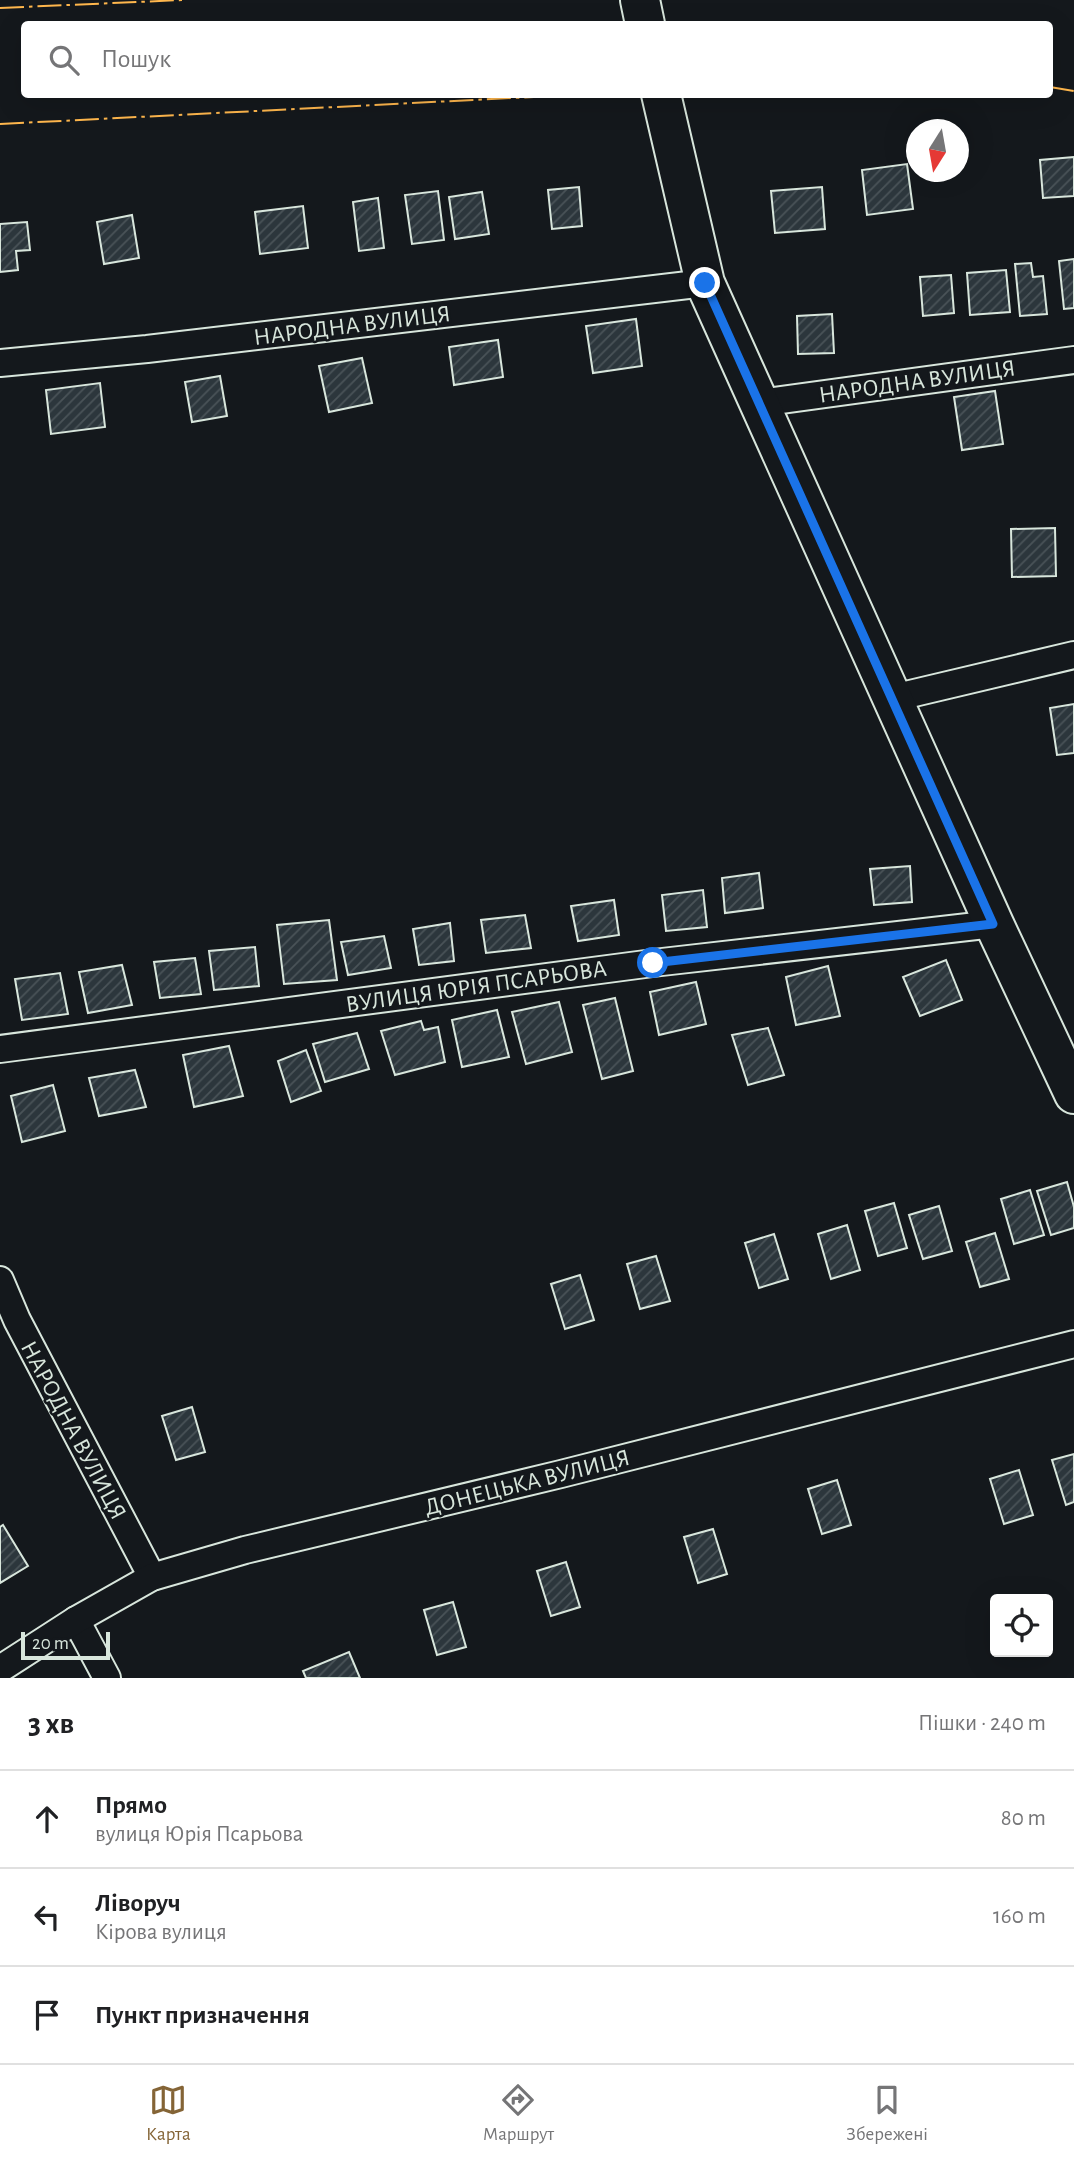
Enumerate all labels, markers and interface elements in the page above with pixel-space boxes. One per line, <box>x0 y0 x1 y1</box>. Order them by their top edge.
search box <box>21 21 1053 98</box>
icon: search <box>45 41 83 79</box>
text: Пошук <box>101 46 171 72</box>
north arrow <box>906 119 969 182</box>
route end <box>689 267 720 298</box>
street label: НАРОДНА ВУЛИЦЯ <box>252 302 452 350</box>
street label: НАРОДНА ВУЛИЦЯ <box>817 356 1017 408</box>
route start <box>637 947 668 978</box>
street label: ВУЛИЦЯ ЮРІЯ ПСАРЬОВА <box>344 957 608 1017</box>
street label: НАРОДНА ВУЛИЦЯ <box>16 1337 130 1524</box>
street label: ДОНЕЦЬКА ВУЛИЦЯ <box>422 1446 632 1520</box>
map controls <box>990 1594 1053 1657</box>
button: locate <box>990 1594 1053 1657</box>
scale bar <box>21 1629 110 1661</box>
text: 20 m <box>32 1634 69 1653</box>
text: 3 хв <box>28 1709 74 1739</box>
text: Пішки · 240 m <box>918 1712 1046 1735</box>
text: Прямо <box>95 1792 167 1818</box>
icon: ahead <box>28 1800 66 1838</box>
text: 80 m <box>1001 1807 1046 1830</box>
text: вулиця Юрія Псарьова <box>95 1823 303 1846</box>
text: Ліворуч <box>95 1890 181 1916</box>
icon: left <box>28 1898 66 1936</box>
text: 160 m <box>993 1905 1046 1928</box>
text: Кірова вулиця <box>95 1921 227 1944</box>
icon: arrive <box>28 1996 66 2034</box>
text: Пункт призначення <box>95 2002 310 2028</box>
tab: Карта <box>146 2081 191 2146</box>
tab: Маршрут <box>483 2081 554 2146</box>
tab: Збережені <box>846 2081 928 2146</box>

